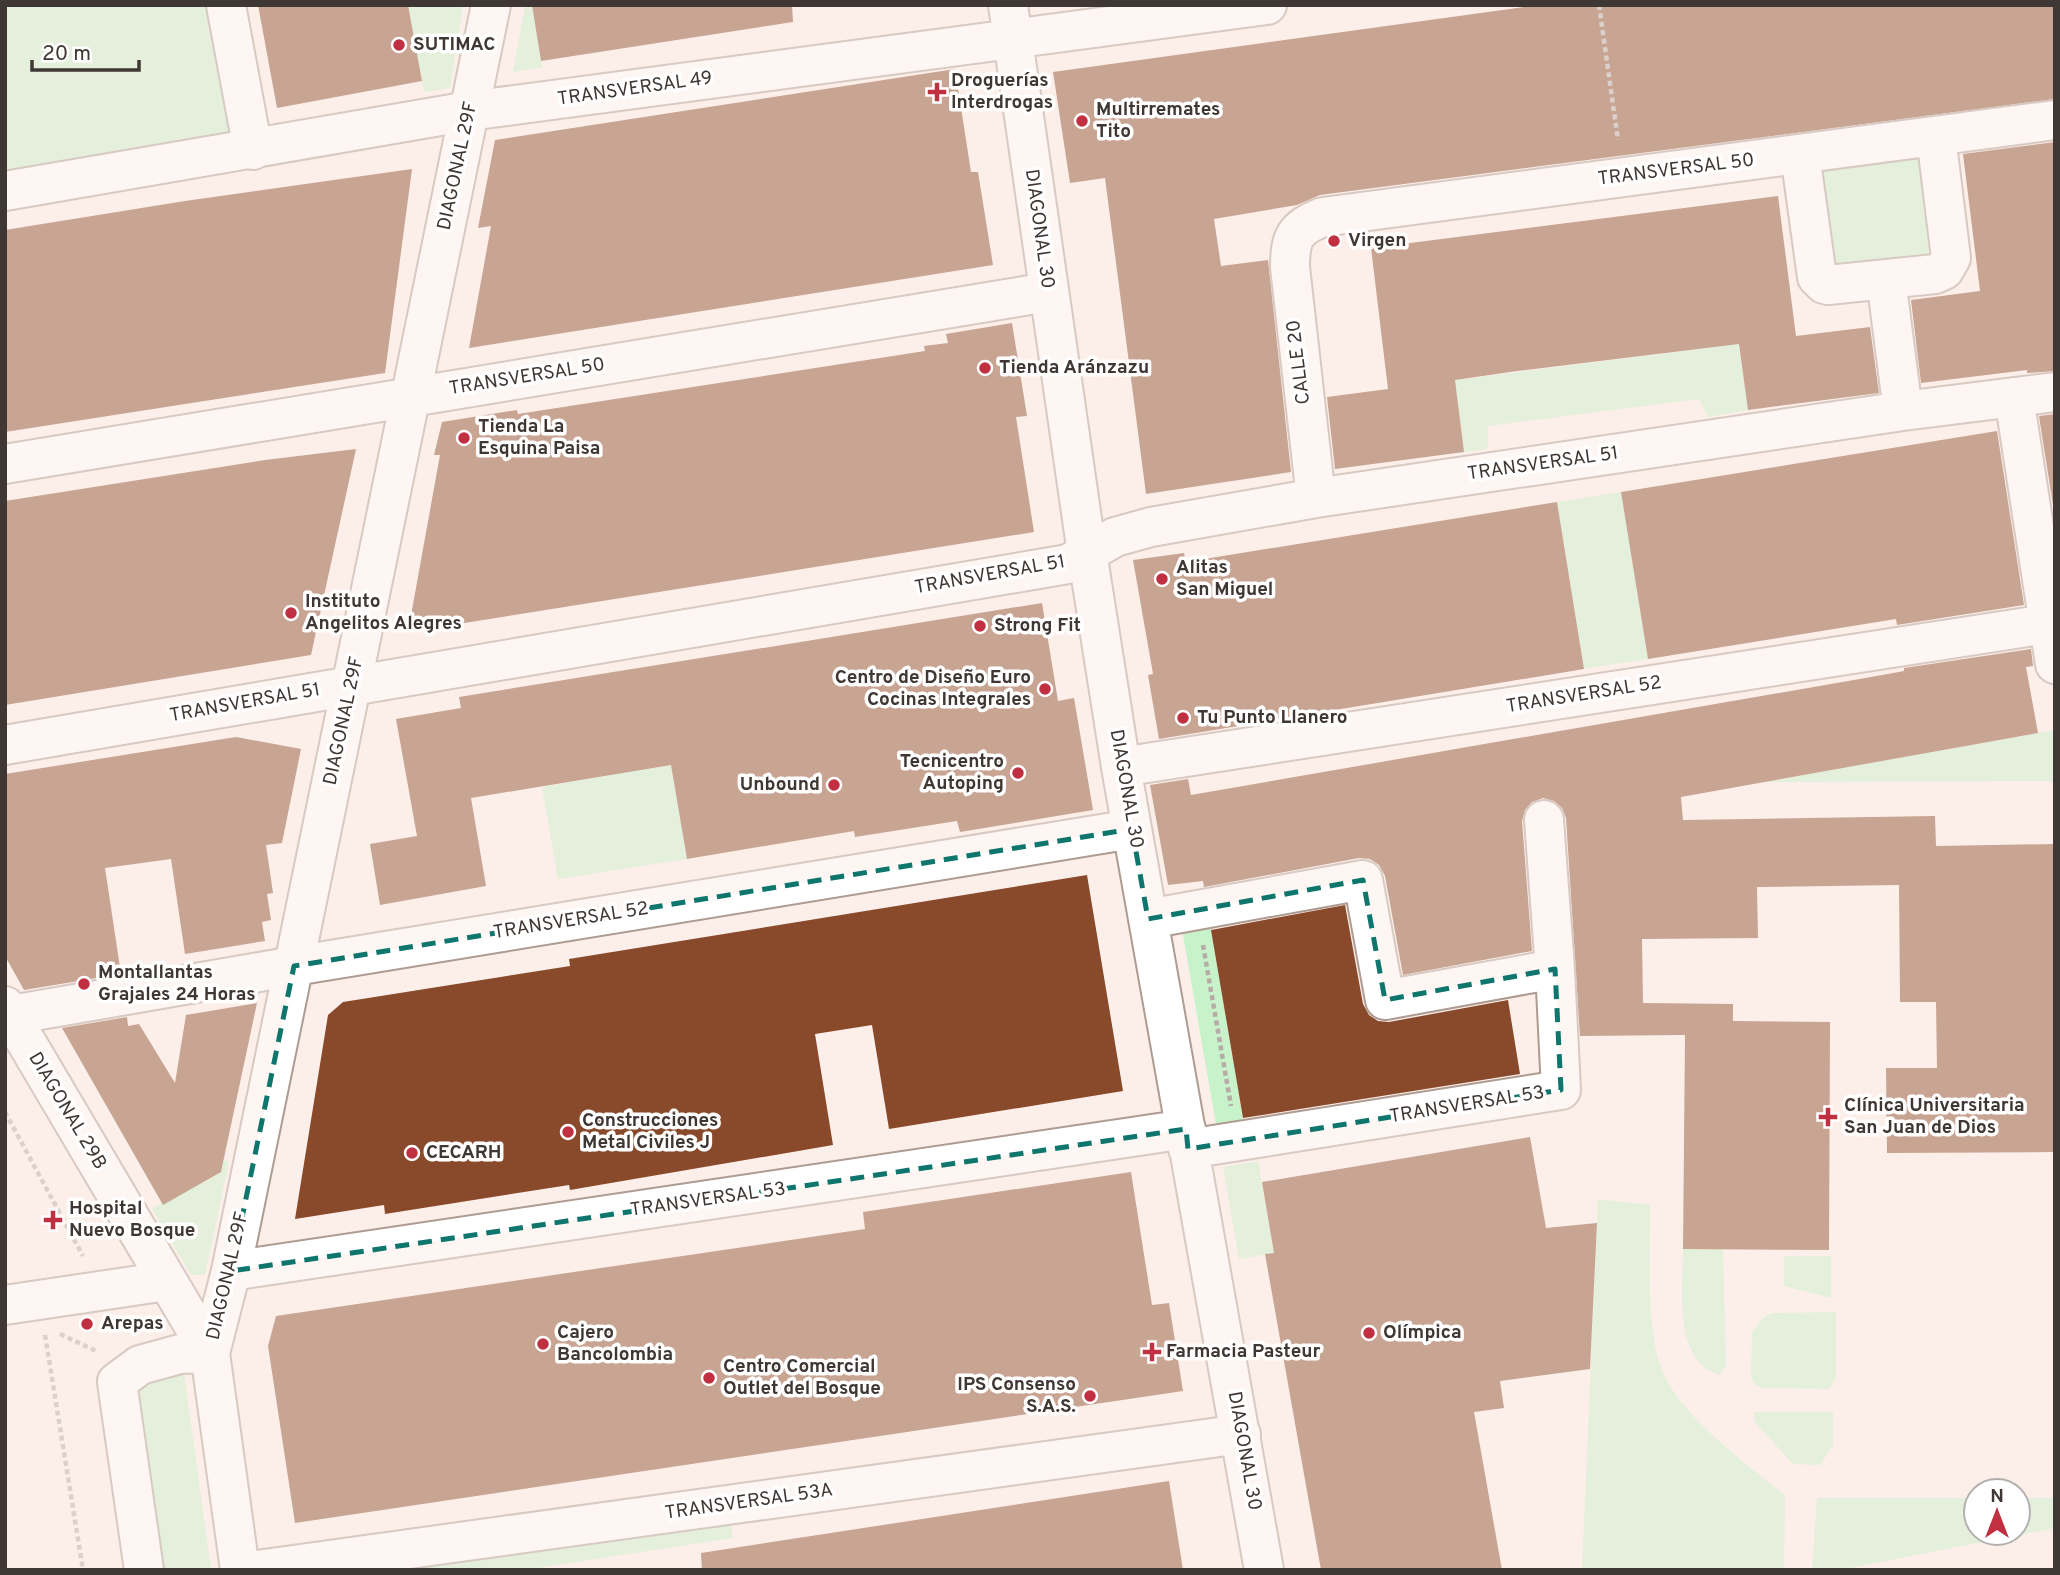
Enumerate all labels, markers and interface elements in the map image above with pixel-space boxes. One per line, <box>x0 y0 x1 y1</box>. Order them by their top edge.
scale bar <box>32 28 138 72</box>
place label: SUTIMAC <box>413 33 495 57</box>
marker: SUTIMAC <box>391 37 407 53</box>
text: 20 m <box>42 41 91 68</box>
street label: TRANSVERSAL 49 <box>556 66 714 112</box>
place label: Droguerías Interdrogas <box>951 69 1053 115</box>
marker: Droguerías Interdrogas <box>929 84 945 100</box>
place label: Multirremates Tito <box>1096 98 1220 144</box>
street label: DIAGONAL 29F <box>433 100 483 232</box>
marker: Multirremates Tito <box>1074 113 1090 129</box>
street label: TRANSVERSAL 50 <box>1596 148 1756 192</box>
street label: DIAGONAL 30 <box>1019 168 1059 290</box>
place label: Virgen <box>1348 229 1406 253</box>
marker: Virgen <box>1326 233 1342 249</box>
street label: CALLE 20 <box>1282 318 1316 406</box>
street label: TRANSVERSAL 50 <box>447 353 607 401</box>
place label: Tienda Aránzazu <box>999 356 1149 380</box>
marker: Tienda Aránzazu <box>977 360 993 376</box>
place label: Tienda La Esquina Paisa <box>478 415 600 461</box>
marker: Tienda La Esquina Paisa <box>456 430 472 446</box>
street label: TRANSVERSAL 51 <box>1466 442 1620 486</box>
street label: TRANSVERSAL 51 <box>913 550 1067 600</box>
place label: Alitas San Miguel <box>1176 556 1273 602</box>
marker: Alitas San Miguel <box>1154 571 1170 587</box>
place label: Instituto Angelitos Alegres <box>305 590 462 636</box>
marker: Instituto Angelitos Alegres <box>283 605 299 621</box>
place label: Strong Fit <box>994 614 1081 638</box>
marker: Strong Fit <box>972 618 988 634</box>
street label: DIAGONAL 29F <box>319 655 369 787</box>
place label: Centro de Diseño Euro Cocinas Integrales <box>835 666 1031 712</box>
street label: TRANSVERSAL 52 <box>1505 671 1663 719</box>
street label: TRANSVERSAL 51 <box>168 678 322 728</box>
marker: Centro de Diseño Euro Cocinas Integrales <box>1037 681 1053 697</box>
place label: Tu Punto Llanero <box>1197 706 1348 730</box>
marker: Tu Punto Llanero <box>1175 710 1191 726</box>
street label: DIAGONAL 30 <box>1104 728 1148 850</box>
place label: Tecnicentro Autoping <box>900 750 1004 796</box>
marker: Tecnicentro Autoping <box>1010 765 1026 781</box>
place label: Unbound <box>740 773 820 797</box>
marker: Unbound <box>826 777 842 793</box>
street label: TRANSVERSAL 52 <box>492 897 650 945</box>
place label: Montallantas Grajales 24 Horas <box>98 961 256 1007</box>
marker: Montallantas Grajales 24 Horas <box>76 976 92 992</box>
street label: DIAGONAL 29B <box>23 1048 111 1174</box>
street label: TRANSVERSAL 53 <box>1388 1081 1546 1129</box>
place label: Clínica Universitaria San Juan de Dios <box>1844 1094 2025 1140</box>
marker: Clínica Universitaria San Juan de Dios <box>1818 1107 1838 1127</box>
place label: Construcciones Metal Civiles J <box>582 1109 718 1155</box>
marker: Construcciones Metal Civiles J <box>560 1124 576 1140</box>
place label: CECARH <box>426 1141 502 1165</box>
marker: CECARH <box>404 1145 420 1161</box>
street label: TRANSVERSAL 53 <box>629 1177 787 1223</box>
place label: Hospital Nuevo Bosque <box>69 1197 195 1243</box>
marker: Hospital Nuevo Bosque <box>43 1210 63 1230</box>
street label: DIAGONAL 29F <box>202 1210 254 1342</box>
place label: Arepas <box>101 1312 164 1336</box>
marker: Arepas <box>79 1316 95 1332</box>
place label: Cajero Bancolombia <box>557 1321 673 1367</box>
place label: Olímpica <box>1383 1321 1462 1345</box>
marker: Olímpica <box>1361 1325 1377 1341</box>
marker: Cajero Bancolombia <box>535 1336 551 1352</box>
place label: Farmacia Pasteur <box>1166 1340 1321 1364</box>
marker: Farmacia Pasteur <box>1144 1344 1160 1360</box>
place label: Centro Comercial Outlet del Bosque <box>723 1355 881 1401</box>
marker: Centro Comercial Outlet del Bosque <box>701 1370 717 1386</box>
place label: IPS Consenso S.A.S. <box>957 1373 1076 1419</box>
marker: IPS Consenso S.A.S. <box>1082 1388 1098 1404</box>
street label: DIAGONAL 30 <box>1222 1390 1266 1512</box>
north arrow <box>1962 1477 2032 1547</box>
street label: TRANSVERSAL 53A <box>663 1478 835 1526</box>
text: N <box>1990 1485 2004 1509</box>

